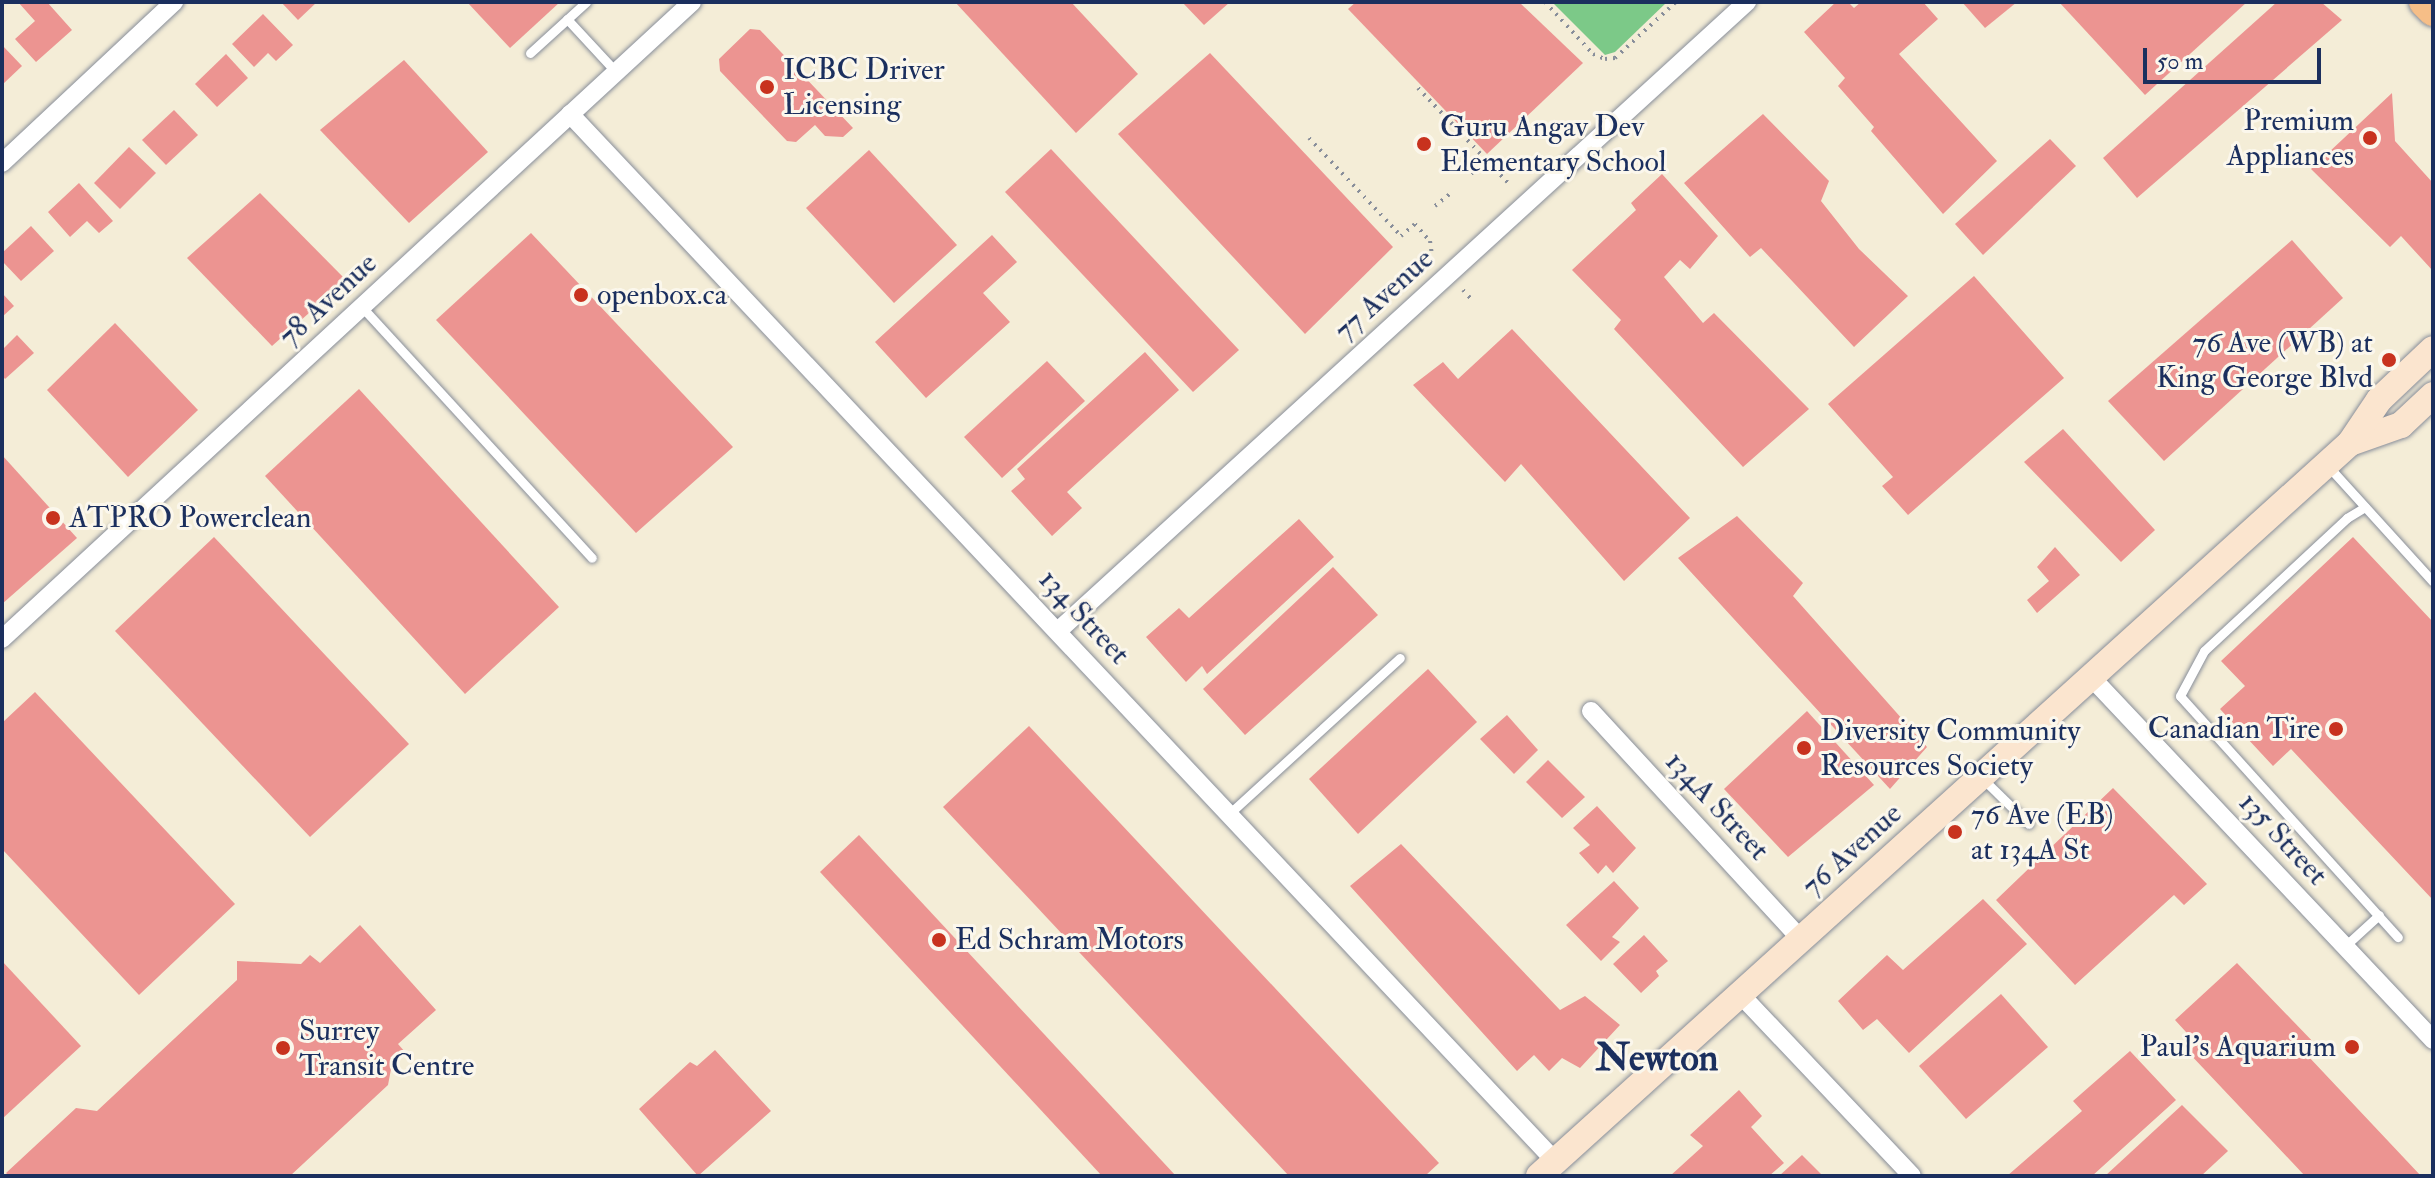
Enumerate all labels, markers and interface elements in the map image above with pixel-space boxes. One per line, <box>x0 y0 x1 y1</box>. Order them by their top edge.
scale bar <box>2147 32 2325 82</box>
text: 50 m <box>2157 46 2203 77</box>
place label: ICBC Driver Licensing <box>783 52 945 122</box>
marker: ICBC Driver Licensing <box>758 78 776 96</box>
place label: Premium Appliances <box>2227 103 2354 174</box>
place label: Guru Angav Dev Elementary School <box>1440 109 1666 180</box>
marker: Premium Appliances <box>2361 129 2379 147</box>
marker: Guru Angav Dev Elementary School <box>1415 135 1433 153</box>
street label: 77 Avenue <box>1327 241 1441 349</box>
street label: 78 Avenue <box>271 246 385 354</box>
place label: openbox.ca <box>597 277 727 313</box>
marker: openbox.ca <box>572 286 590 304</box>
place label: 76 Ave (WB) at King George Blvd <box>2156 325 2373 396</box>
marker: 76 Ave (WB) at King George Blvd <box>2380 351 2398 369</box>
place label: ATPRO Powerclean <box>69 500 311 536</box>
marker: ATPRO Powerclean <box>44 509 62 527</box>
street label: 134 Street <box>1031 562 1137 672</box>
place label: Canadian Tire <box>2148 711 2320 747</box>
place label: Diversity Community Resources Society <box>1820 713 2080 784</box>
marker: Canadian Tire <box>2327 720 2345 738</box>
marker: Diversity Community Resources Society <box>1795 739 1813 757</box>
street label: 134A Street <box>1657 744 1777 868</box>
street label: 135 Street <box>2231 785 2335 893</box>
street label: 76 Avenue <box>1795 796 1909 904</box>
place label: 76 Ave (EB) at 134A St <box>1971 797 2114 868</box>
marker: 76 Ave (EB) at 134A St <box>1946 823 1964 841</box>
place label: Ed Schram Motors <box>955 922 1184 958</box>
marker: Ed Schram Motors <box>930 931 948 949</box>
place label: Surrey Transit Centre <box>299 1013 474 1084</box>
place label: Paul's Aquarium <box>2140 1029 2336 1065</box>
district label: Newton <box>1596 1036 1718 1082</box>
marker: Paul's Aquarium <box>2343 1038 2361 1056</box>
marker: Surrey Transit Centre <box>274 1039 292 1057</box>

